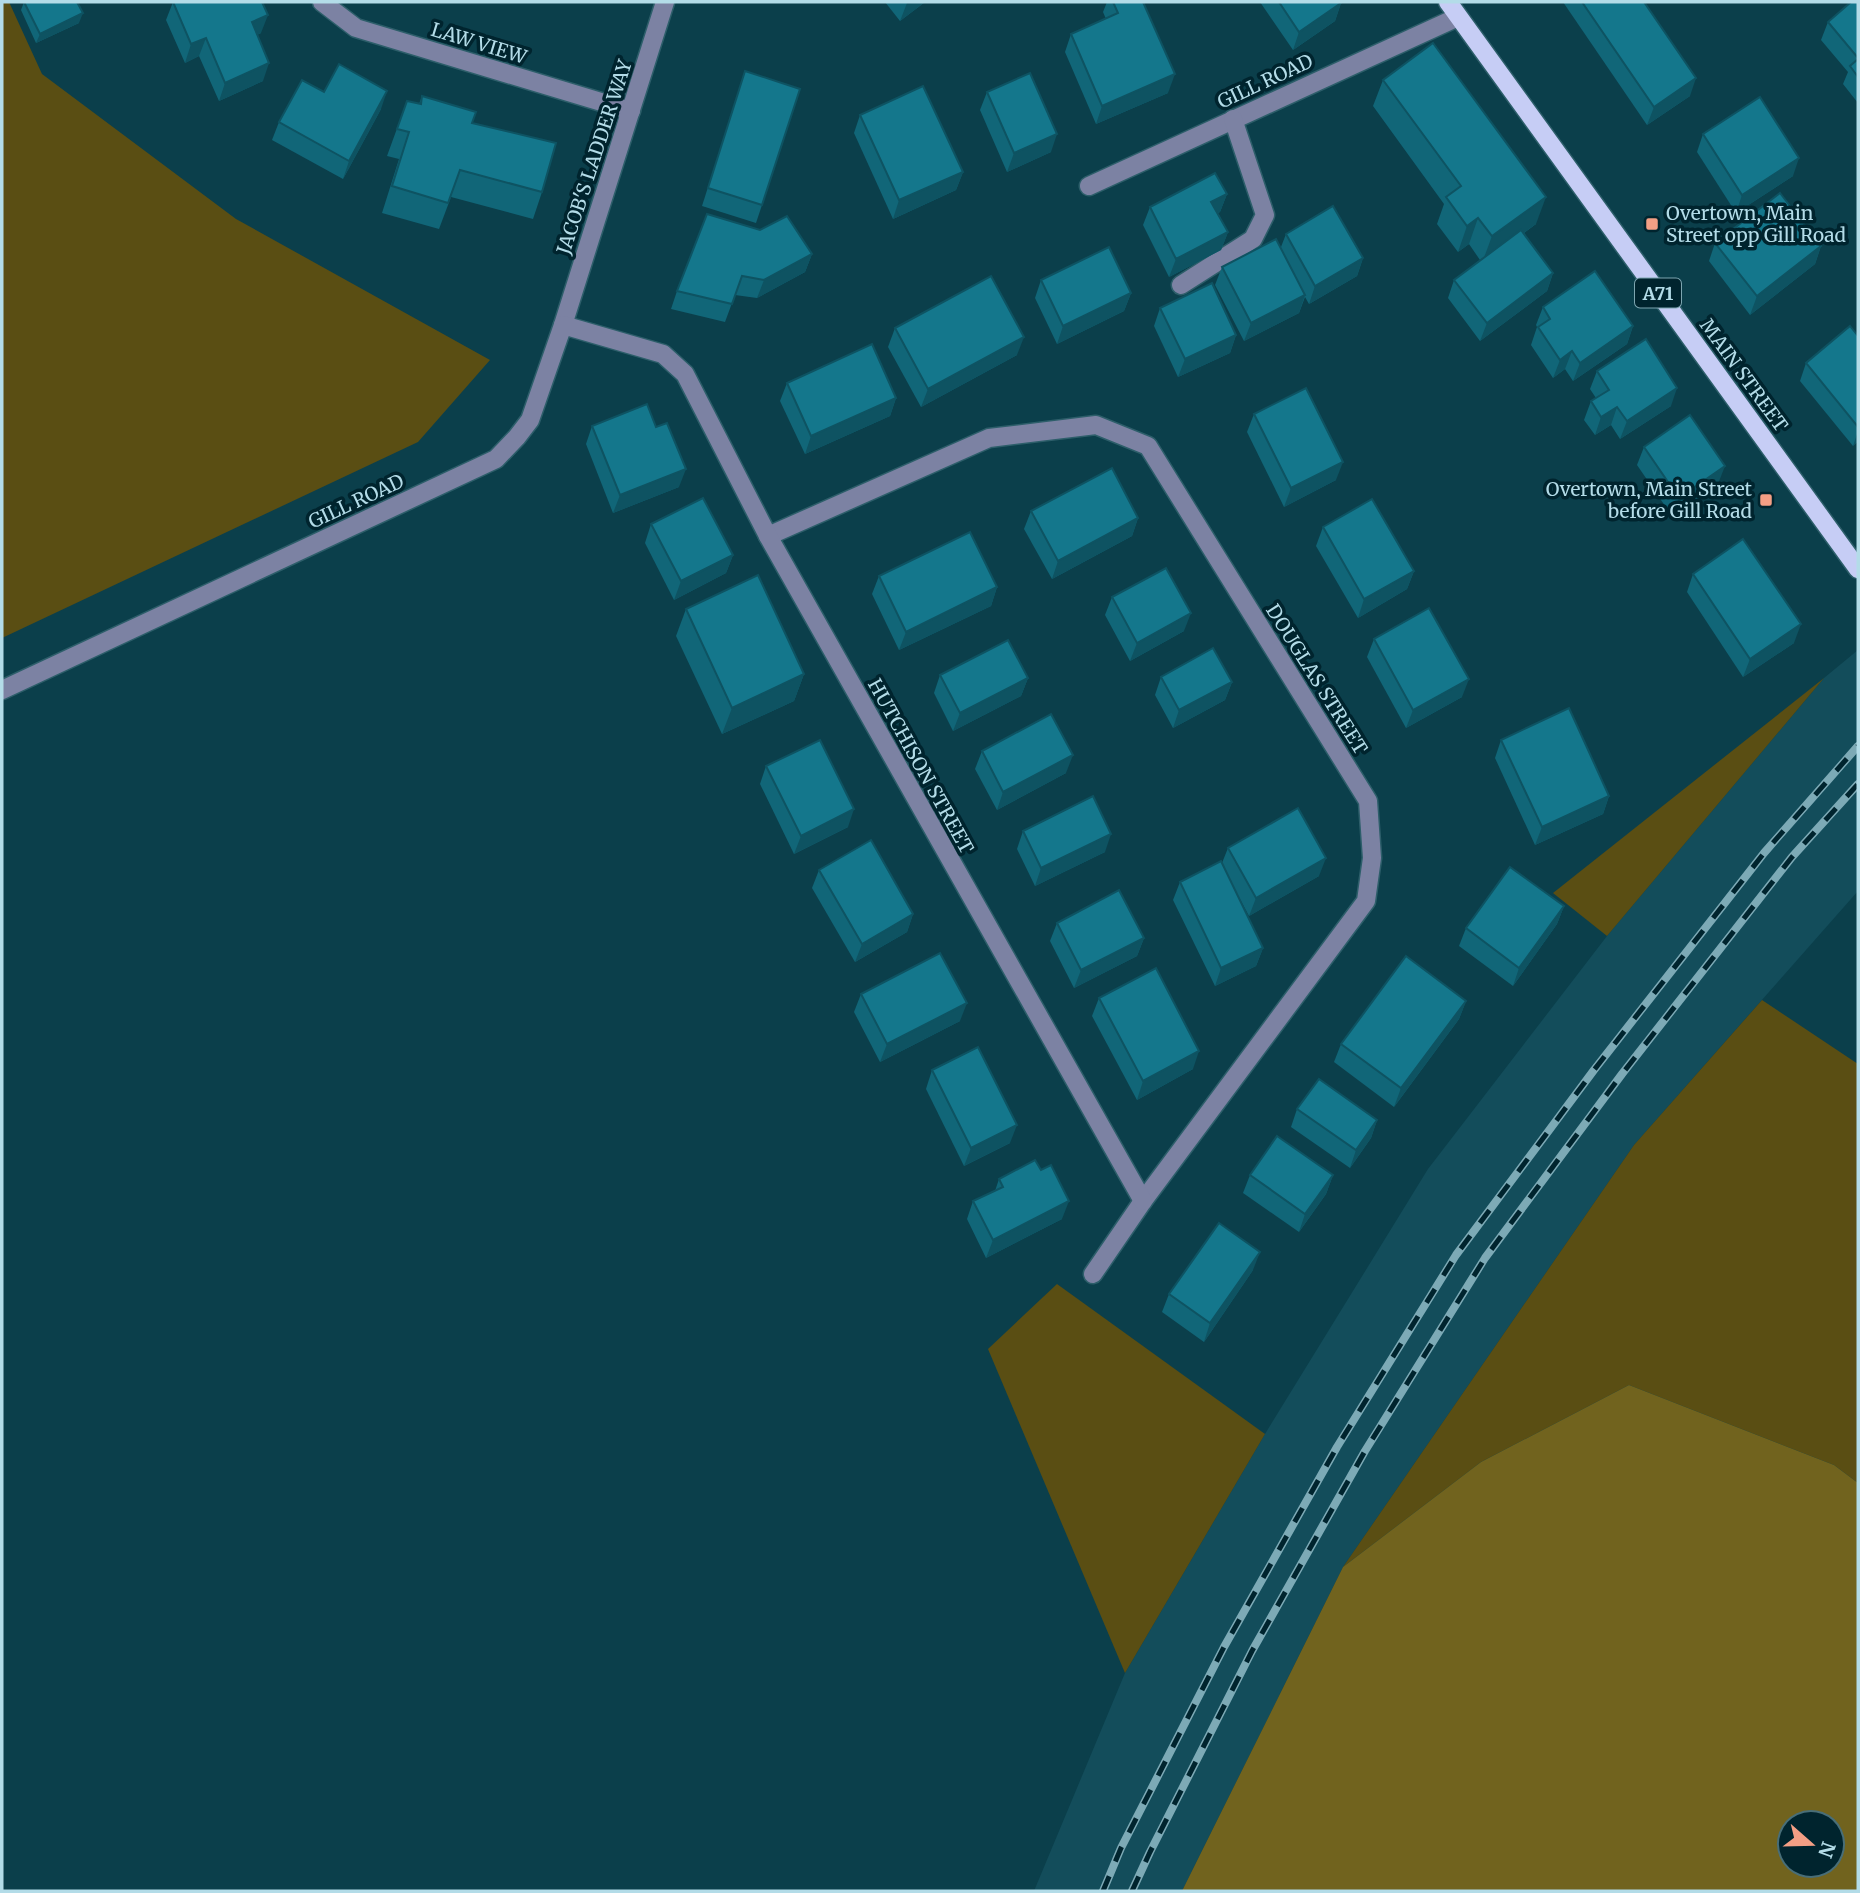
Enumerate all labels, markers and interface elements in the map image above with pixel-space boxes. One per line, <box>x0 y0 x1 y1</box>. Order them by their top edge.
street label: LAW VIEW <box>428 17 531 69</box>
street label: GILL ROAD <box>1213 48 1317 114</box>
street label: JACOB'S LADDER WAY <box>551 56 637 258</box>
place label: Overtown, Main Street opp Gill Road <box>1666 201 1846 247</box>
marker: Overtown, Main Street opp Gill Road <box>1644 216 1660 232</box>
road number: A71 <box>1635 278 1681 307</box>
street label: MAIN STREET <box>1695 314 1793 436</box>
street label: GILL ROAD <box>304 468 408 534</box>
place label: Overtown, Main Street before Gill Road <box>1546 477 1753 523</box>
marker: Overtown, Main Street before Gill Road <box>1758 492 1774 508</box>
street label: DOUGLAS STREET <box>1261 599 1373 759</box>
street label: HUTCHISON STREET <box>863 674 979 858</box>
north arrow <box>1776 1809 1846 1879</box>
text: N <box>1813 1839 1841 1861</box>

